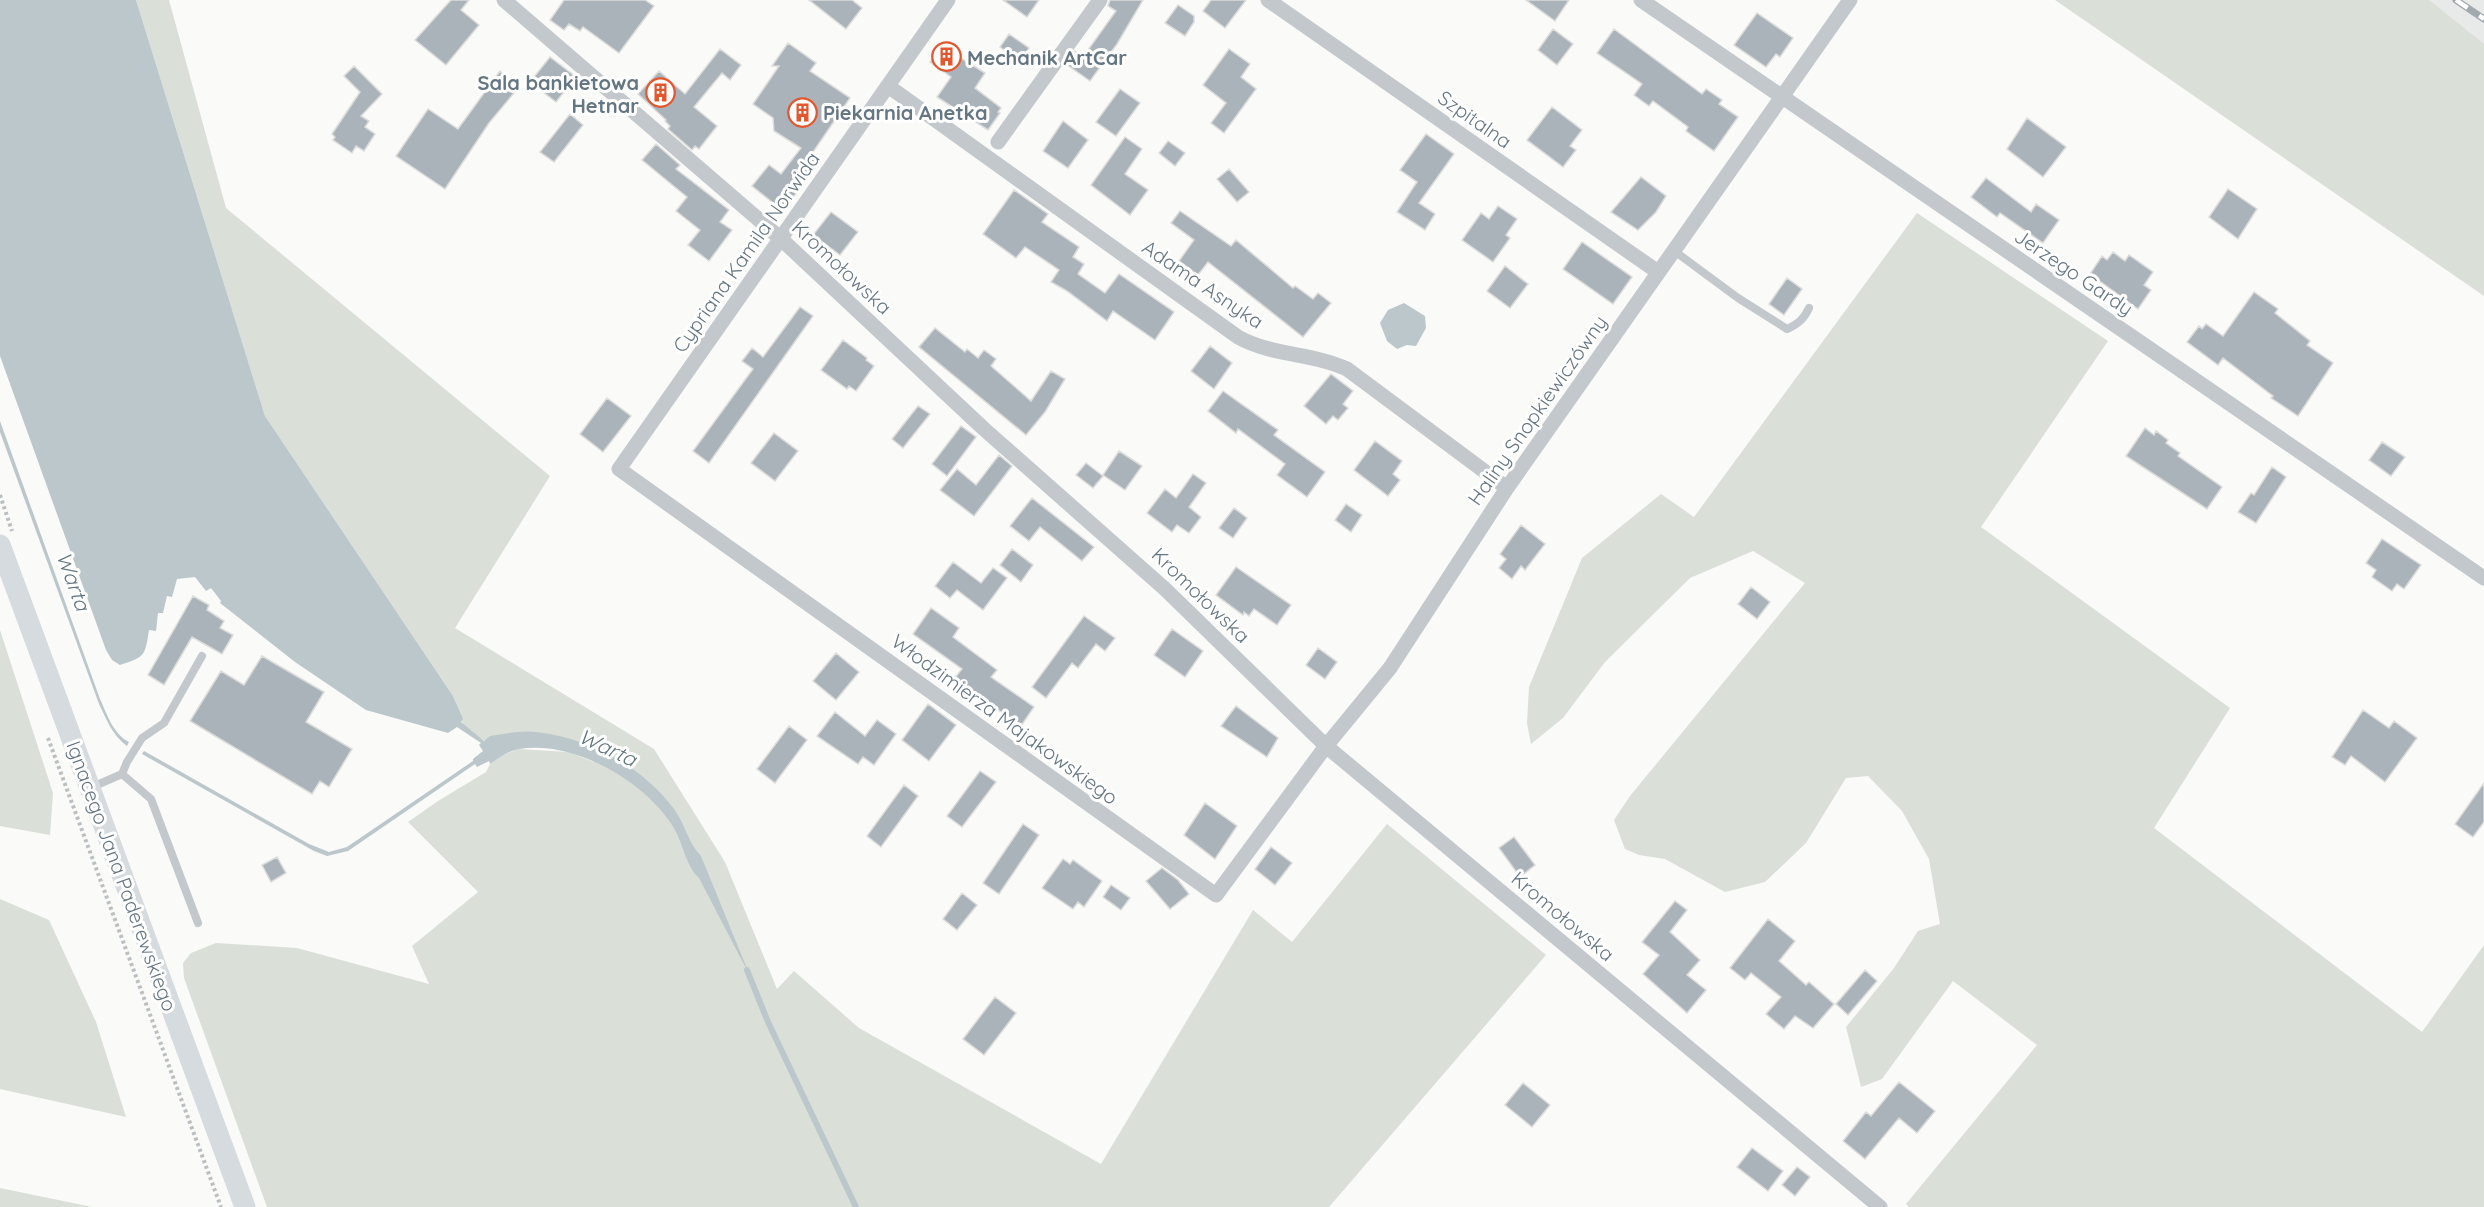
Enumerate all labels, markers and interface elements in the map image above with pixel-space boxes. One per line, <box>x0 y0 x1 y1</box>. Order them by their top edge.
building icon: Mechanik ArtCar <box>930 41 962 73</box>
place label: Mechanik ArtCar <box>967 45 1127 70</box>
place label: Sala bankietowa Hetnar <box>477 70 639 118</box>
building icon: Sala bankietowa Hetnar <box>644 77 676 109</box>
street label: Szpitalna <box>1433 85 1517 153</box>
building icon: Piekarnia Anetka <box>786 96 818 128</box>
place label: Piekarnia Anetka <box>823 100 987 125</box>
street label: Cypriana Kamila Norwida <box>667 147 825 357</box>
street label: Kromołowska <box>787 215 897 319</box>
street label: Jerzego Gardy <box>2010 223 2138 321</box>
street label: Adama Asnyka <box>1138 234 1268 334</box>
street label: Haliny Snopkiewiczówny <box>1462 310 1612 510</box>
street label: Kromołowska <box>1147 542 1255 648</box>
water label: Warta <box>51 548 97 615</box>
street label: Włodzimierza Majakowskiego <box>887 628 1123 810</box>
water label: Warta <box>575 722 642 772</box>
street label: Ignacego Jana Paderewskiego <box>61 738 183 1014</box>
street label: Kromołowska <box>1506 866 1620 966</box>

